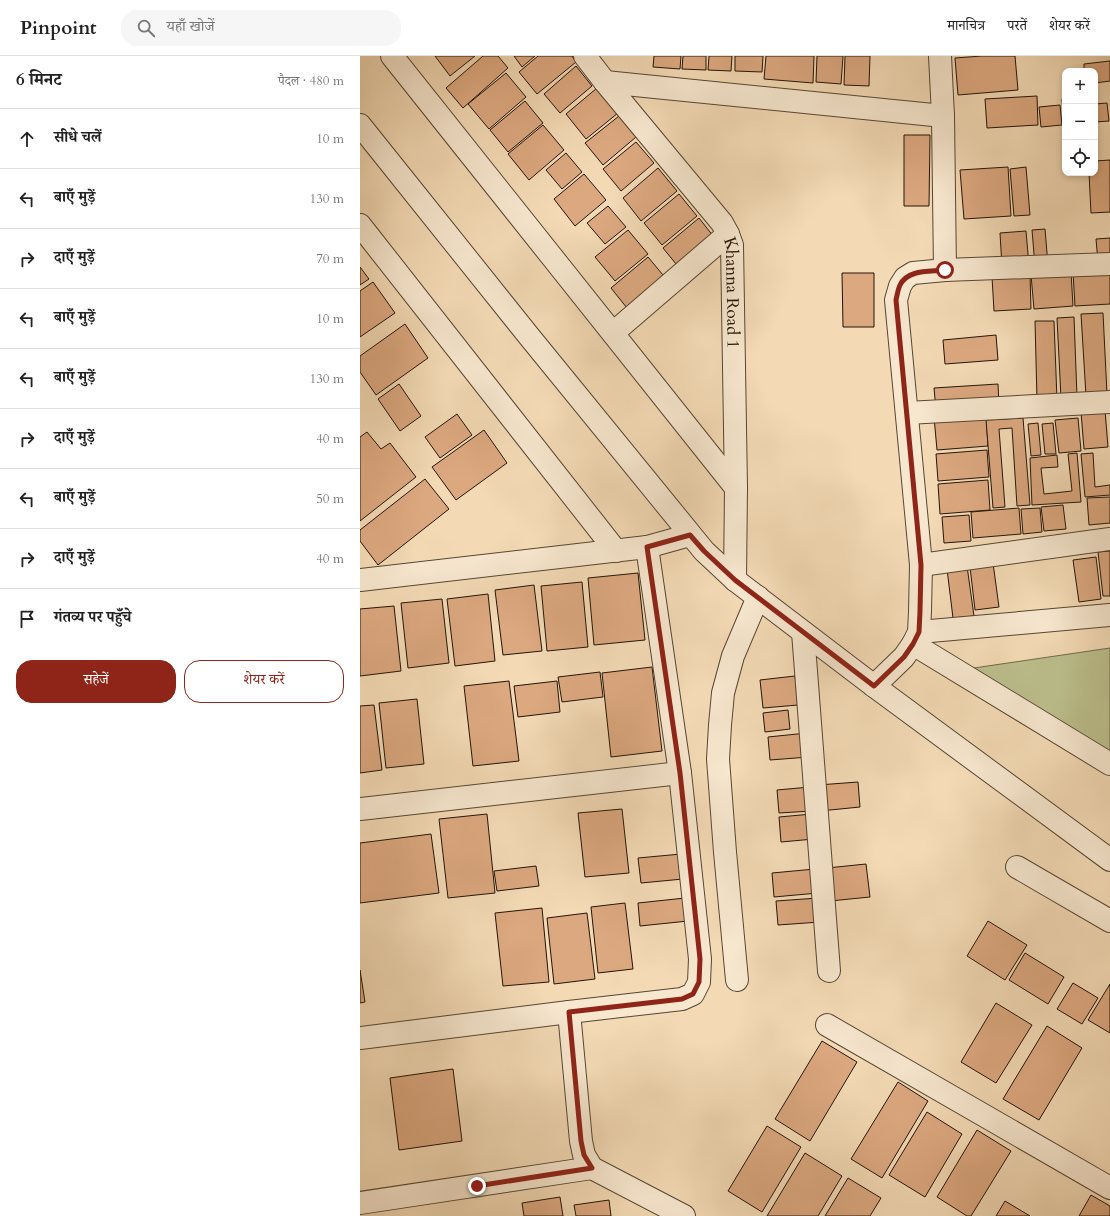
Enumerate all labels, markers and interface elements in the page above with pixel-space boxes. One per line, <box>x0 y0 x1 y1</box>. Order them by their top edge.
search box <box>121 10 401 46</box>
text: Pinpoint <box>20 15 97 41</box>
text: यहाँ खोजें <box>167 16 214 36</box>
text: मानचित्र <box>947 16 985 35</box>
text: परतें <box>1007 16 1027 35</box>
text: शेयर करें <box>1049 16 1090 35</box>
icon: search <box>135 17 157 39</box>
text: 6 मिनट <box>16 68 62 91</box>
map controls <box>1062 68 1098 176</box>
button: + <box>1062 68 1098 104</box>
text: पैदल · 480 m <box>278 72 344 90</box>
button: − <box>1062 104 1098 140</box>
text: सीधे चलें <box>54 127 102 147</box>
icon: ahead <box>16 128 38 150</box>
text: 10 m <box>316 130 344 148</box>
button: locate <box>1062 140 1098 176</box>
text: बाएँ मुड़ें <box>54 187 95 207</box>
icon: left <box>16 188 38 210</box>
text: 130 m <box>310 190 344 208</box>
street label: Khanna Road 1 <box>718 234 745 349</box>
text: दाएँ मुड़ें <box>54 247 95 267</box>
icon: right <box>16 248 38 270</box>
text: 70 m <box>316 250 344 268</box>
route start <box>936 261 954 279</box>
text: बाएँ मुड़ें <box>54 307 95 327</box>
icon: left <box>16 308 38 330</box>
text: 10 m <box>316 310 344 328</box>
text: बाएँ मुड़ें <box>54 367 95 387</box>
icon: left <box>16 368 38 390</box>
text: 130 m <box>310 370 344 388</box>
text: दाएँ मुड़ें <box>54 427 95 447</box>
icon: right <box>16 428 38 450</box>
text: 40 m <box>316 430 344 448</box>
text: बाएँ मुड़ें <box>54 487 95 507</box>
icon: left <box>16 488 38 510</box>
text: 50 m <box>316 490 344 508</box>
text: दाएँ मुड़ें <box>54 547 95 567</box>
icon: right <box>16 548 38 570</box>
text: 40 m <box>316 550 344 568</box>
text: गंतव्य पर पहुँचे <box>54 607 131 627</box>
icon: arrive <box>16 608 38 630</box>
button: सहेजें <box>16 660 176 703</box>
button: शेयर करें <box>184 660 344 703</box>
route end <box>468 1177 486 1195</box>

